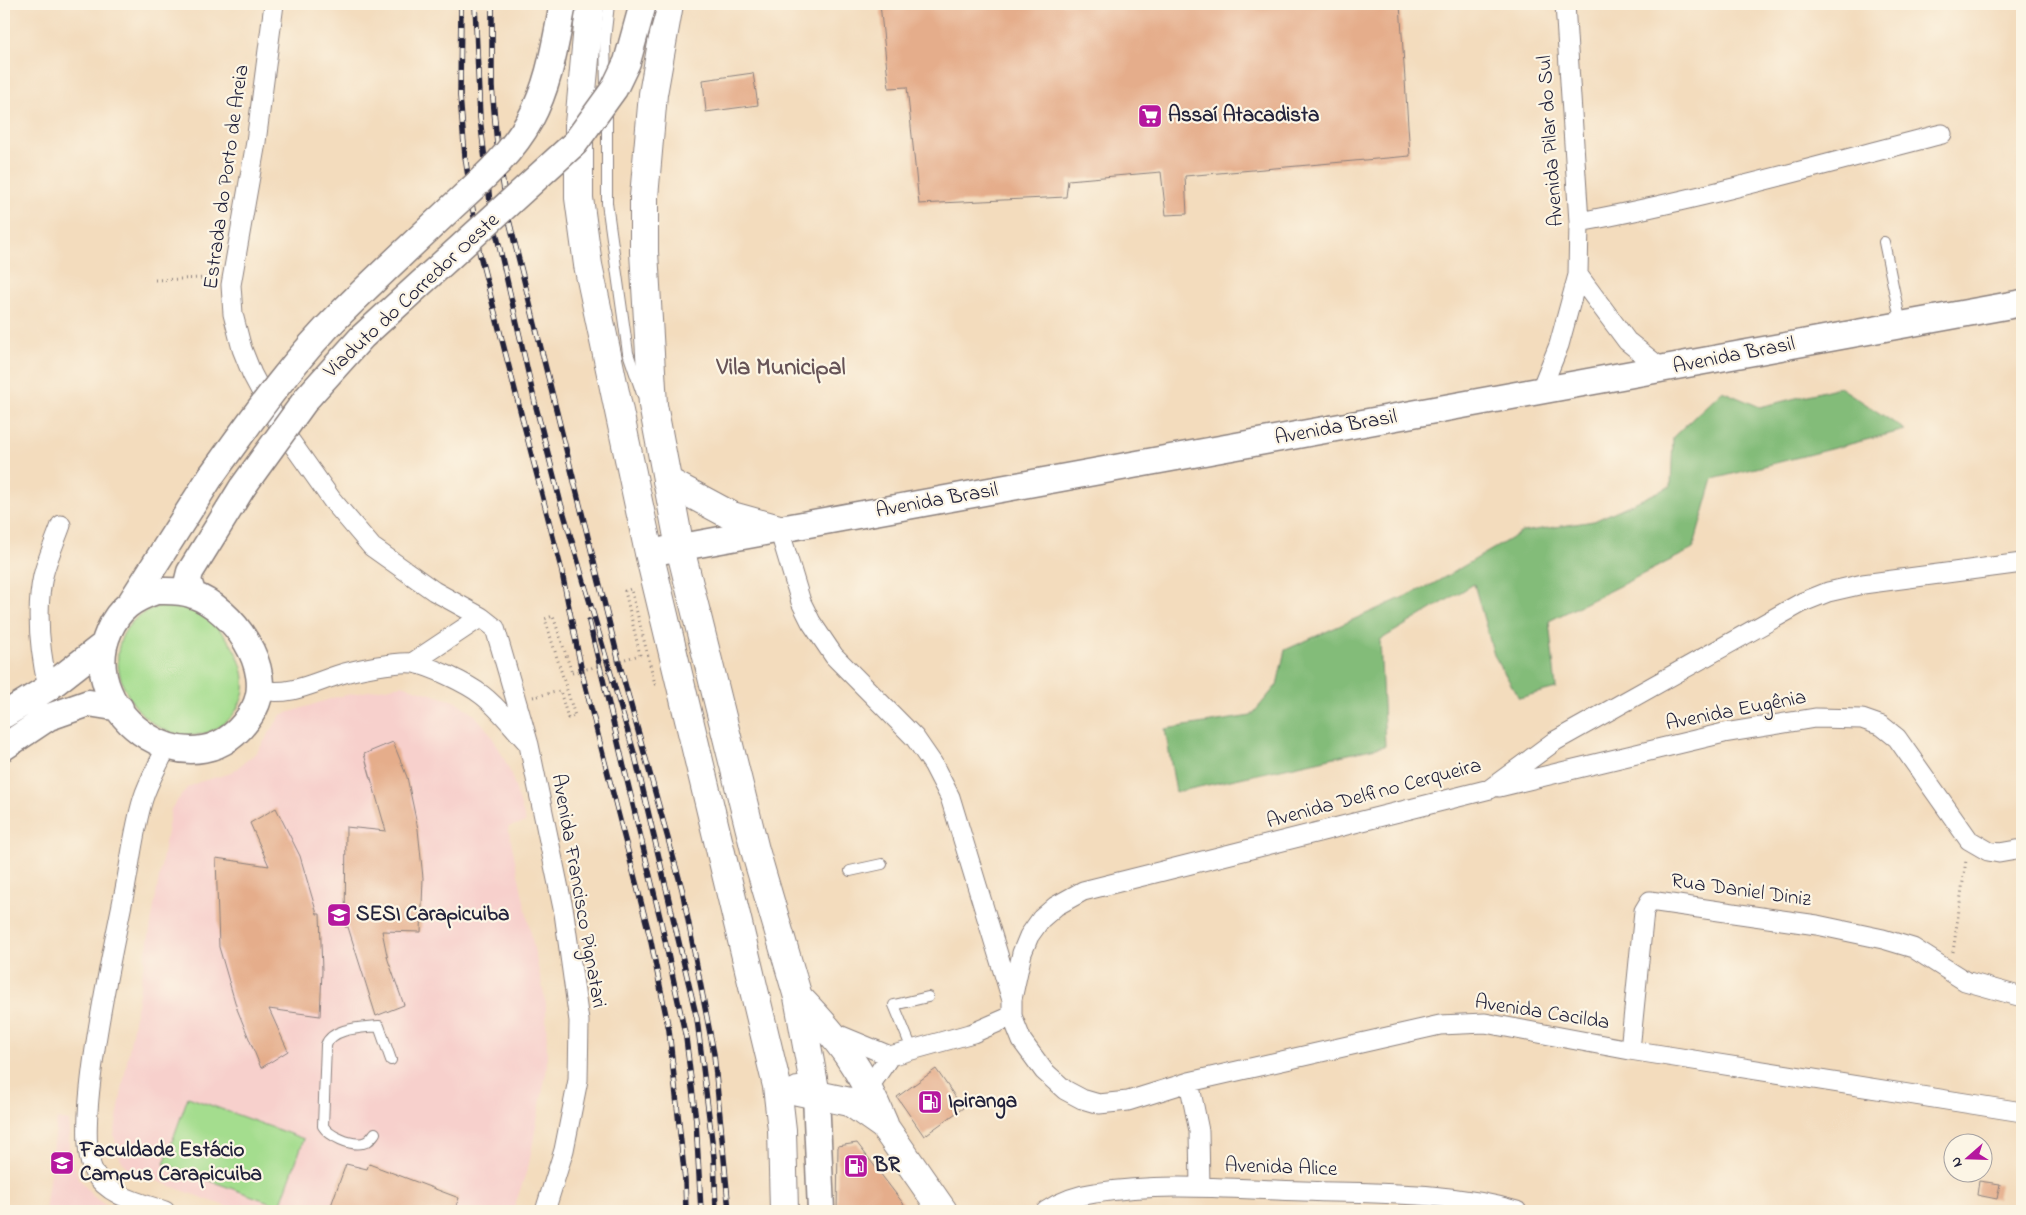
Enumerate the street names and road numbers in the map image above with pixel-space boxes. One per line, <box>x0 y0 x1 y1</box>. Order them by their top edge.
street label: Avenida Pilar do Sul <box>1530 54 1572 228</box>
street label: Estrada do Porto de Areia <box>196 63 258 291</box>
street label: Viaduto do Corredor Oeste <box>317 206 507 386</box>
street label: Avenida Brasil <box>1670 329 1798 383</box>
street label: Avenida Brasil <box>1273 402 1399 454</box>
street label: Avenida Brasil <box>874 475 1000 527</box>
street label: Avenida Eugênia <box>1663 683 1809 741</box>
street label: Avenida Delfino Cerqueira <box>1263 751 1485 837</box>
street label: Avenida Francisco Pignatari <box>541 771 613 1011</box>
street label: Rua Daniel Diniz <box>1669 866 1813 916</box>
street label: Avenida Cacilda <box>1472 988 1612 1038</box>
street label: Avenida Alice <box>1224 1151 1338 1185</box>

